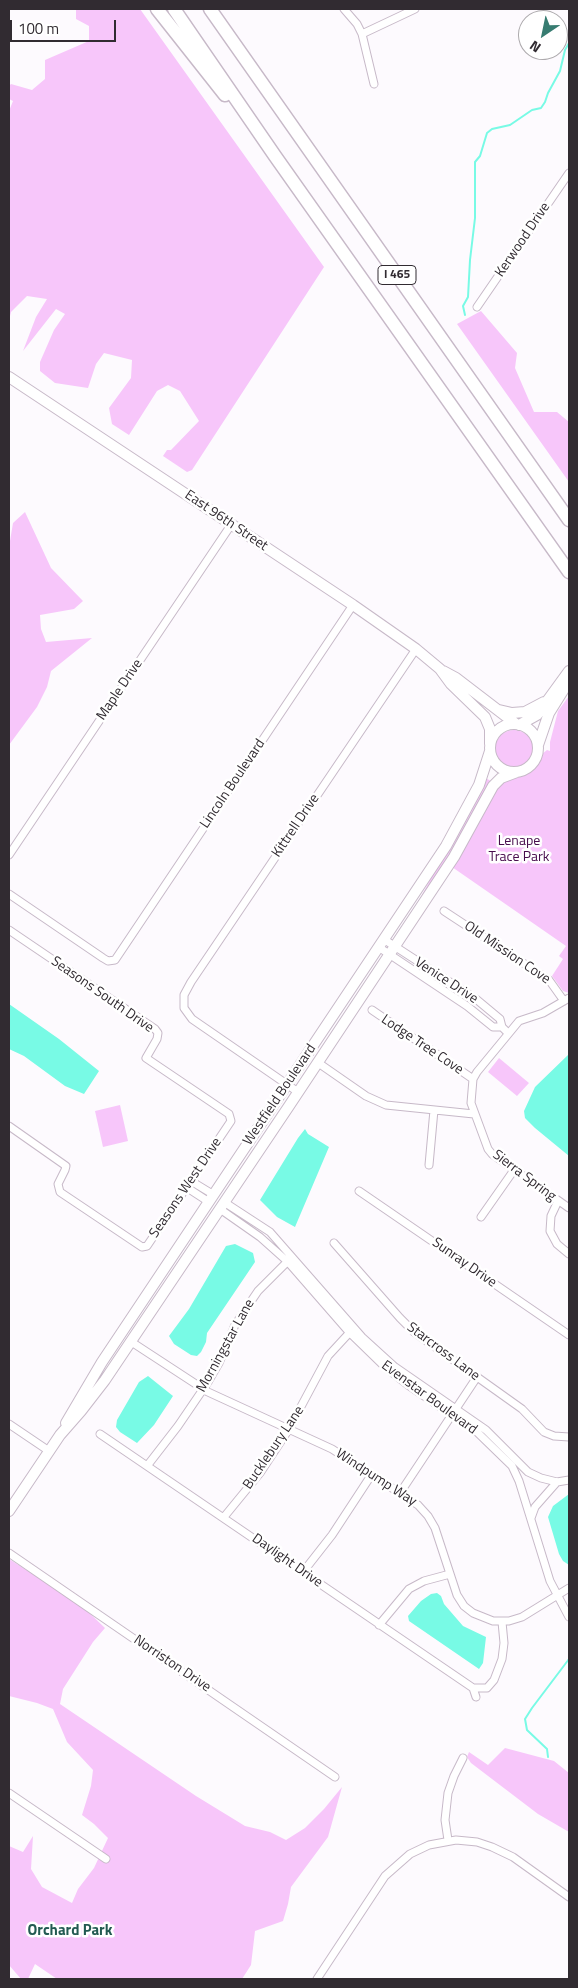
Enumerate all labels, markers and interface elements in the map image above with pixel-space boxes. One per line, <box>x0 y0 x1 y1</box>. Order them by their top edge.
scale bar <box>12 10 119 42</box>
north arrow <box>518 10 568 60</box>
text: 100 m <box>18 17 59 40</box>
text: N <box>525 36 545 58</box>
street label: Kerwood Drive <box>492 200 554 280</box>
road number: I 465 <box>378 266 416 284</box>
street label: East 96th Street <box>181 487 271 555</box>
street label: Maple Drive <box>93 656 147 724</box>
street label: Lincoln Boulevard <box>197 736 269 832</box>
street label: Kittrell Drive <box>269 791 323 861</box>
park label: Lenape Trace Park <box>489 834 549 866</box>
street label: Old Mission Cove <box>461 918 553 988</box>
street label: Seasons South Drive <box>48 953 156 1037</box>
street label: Venice Drive <box>411 954 481 1008</box>
street label: Lodge Tree Cove <box>378 1011 466 1079</box>
street label: Westfield Boulevard <box>240 1041 320 1149</box>
street label: Seasons West Drive <box>146 1135 226 1241</box>
street label: Sierra Spring <box>489 1147 559 1205</box>
street label: Sunray Drive <box>429 1235 499 1291</box>
street label: Morningstar Lane <box>193 1296 259 1396</box>
street label: Starcross Lane <box>403 1319 483 1385</box>
street label: Evenstar Boulevard <box>378 1358 480 1438</box>
street label: Bucklebury Lane <box>240 1403 308 1493</box>
street label: Windpump Way <box>332 1446 420 1510</box>
street label: Daylight Drive <box>248 1531 326 1591</box>
street label: Norriston Drive <box>130 1632 214 1696</box>
district label: Orchard Park <box>28 1922 112 1940</box>

